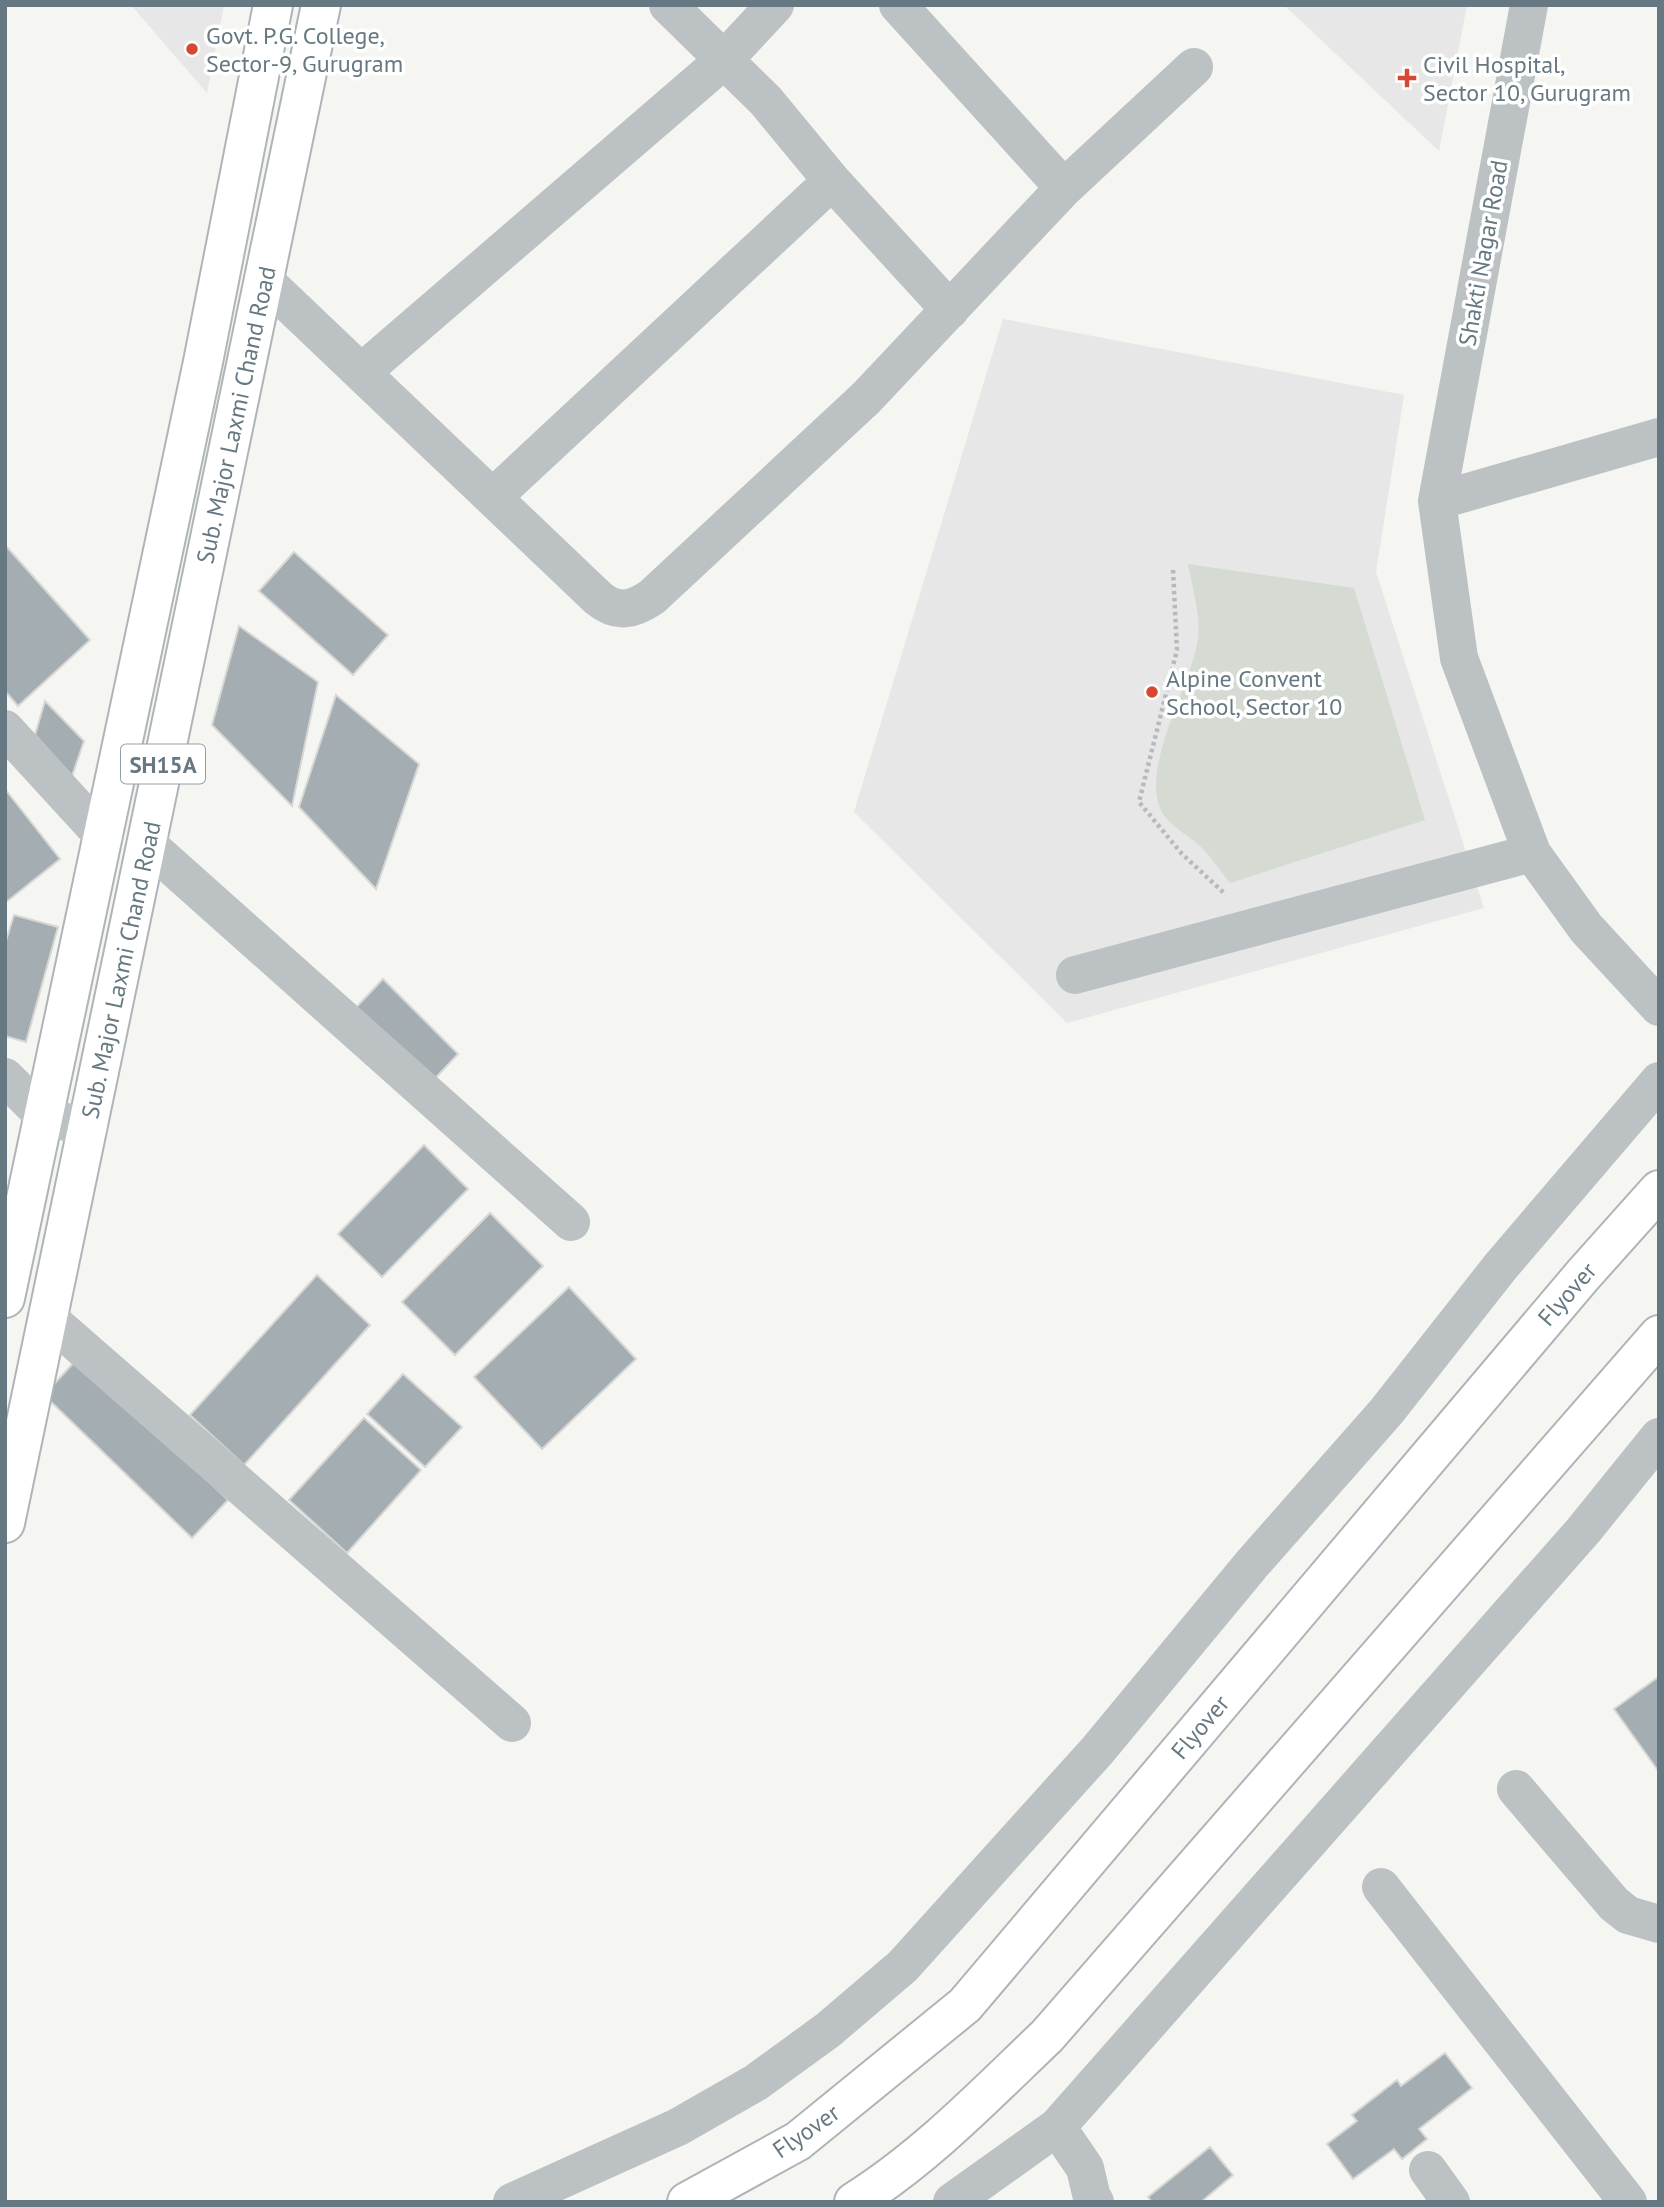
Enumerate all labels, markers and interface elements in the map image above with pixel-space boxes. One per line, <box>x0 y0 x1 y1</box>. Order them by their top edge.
place label: Govt. P.G. College, Sector-9, Gurugram <box>206 20 403 79</box>
marker: Govt. P.G. College, Sector-9, Gurugram <box>184 41 200 57</box>
place label: Civil Hospital, Sector 10, Gurugram <box>1423 49 1631 108</box>
marker: Civil Hospital, Sector 10, Gurugram <box>1397 68 1417 88</box>
street label: Shakti Nagar Road <box>1451 157 1515 349</box>
street label: Sub. Major Laxmi Chand Road <box>189 263 283 567</box>
place label: Alpine Convent School, Sector 10 <box>1166 663 1342 722</box>
marker: Alpine Convent School, Sector 10 <box>1144 684 1160 700</box>
road number: SH15A <box>121 744 205 784</box>
street label: Sub. Major Laxmi Chand Road <box>74 818 168 1122</box>
street label: Flyover <box>1531 1256 1603 1332</box>
street label: Flyover <box>1164 1688 1236 1766</box>
street label: Flyover <box>767 2097 845 2165</box>

